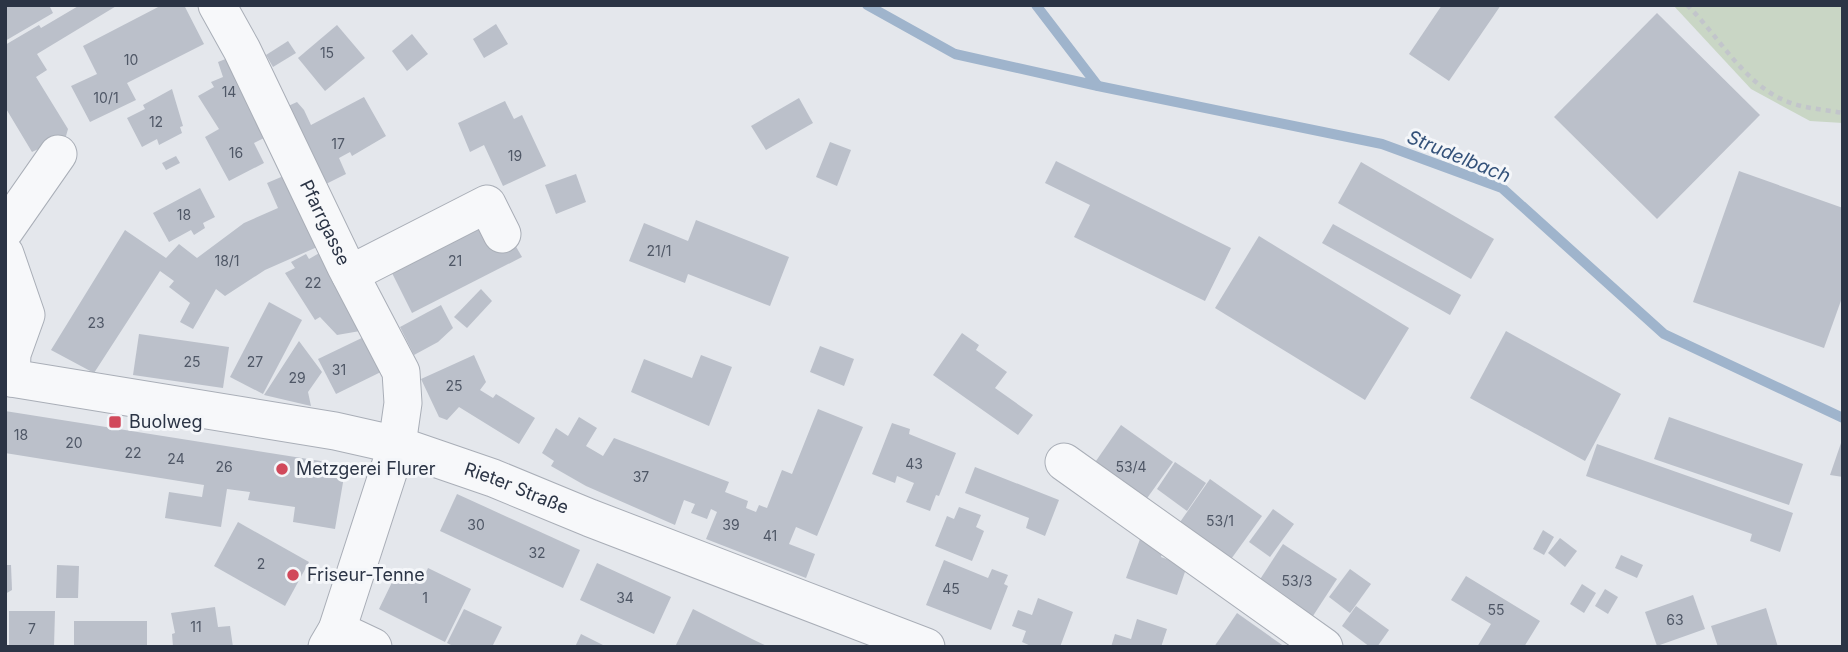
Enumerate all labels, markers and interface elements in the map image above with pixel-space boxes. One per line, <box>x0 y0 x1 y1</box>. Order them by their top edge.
house number: 15 <box>320 44 334 61</box>
house number: 10 <box>124 51 138 68</box>
house number: 14 <box>222 83 236 100</box>
house number: 10/1 <box>93 89 119 106</box>
house number: 12 <box>149 113 163 130</box>
water label: Strudelbach <box>1404 125 1514 188</box>
house number: 17 <box>331 135 345 152</box>
house number: 16 <box>229 144 243 161</box>
house number: 19 <box>508 147 522 164</box>
street label: Pfarrgasse <box>296 176 355 269</box>
house number: 18 <box>177 206 191 223</box>
house number: 21/1 <box>647 242 671 259</box>
house number: 18/1 <box>214 252 240 269</box>
house number: 21 <box>448 252 462 269</box>
house number: 22 <box>304 274 322 291</box>
house number: 23 <box>87 314 105 331</box>
house number: 25 <box>183 353 201 370</box>
house number: 27 <box>247 353 263 370</box>
house number: 31 <box>332 361 346 378</box>
house number: 29 <box>288 369 306 386</box>
house number: 25 <box>445 377 463 394</box>
place label: Buolweg <box>129 411 203 432</box>
marker: Buolweg <box>107 414 123 430</box>
house number: 18 <box>14 426 28 443</box>
house number: 20 <box>65 434 83 451</box>
house number: 22 <box>124 444 142 461</box>
house number: 24 <box>167 450 185 467</box>
house number: 43 <box>905 455 923 472</box>
house number: 26 <box>215 458 233 475</box>
place label: Metzgerei Flurer <box>296 458 436 479</box>
street label: Rieter Straße <box>462 458 572 518</box>
house number: 53/4 <box>1115 458 1147 475</box>
marker: Metzgerei Flurer <box>274 461 290 477</box>
house number: 37 <box>633 468 649 485</box>
house number: 53/1 <box>1206 512 1234 529</box>
house number: 30 <box>467 516 485 533</box>
house number: 39 <box>722 516 740 533</box>
house number: 41 <box>763 527 777 544</box>
house number: 32 <box>528 544 546 561</box>
house number: 2 <box>257 555 265 572</box>
place label: Friseur-Tenne <box>307 564 425 585</box>
marker: Friseur-Tenne <box>285 567 301 583</box>
house number: 53/3 <box>1282 572 1312 589</box>
house number: 45 <box>942 580 960 597</box>
house number: 1 <box>422 589 428 606</box>
house number: 34 <box>616 589 634 606</box>
house number: 55 <box>1487 601 1505 618</box>
house number: 63 <box>1666 611 1684 628</box>
house number: 11 <box>190 618 202 635</box>
house number: 7 <box>28 620 36 637</box>

